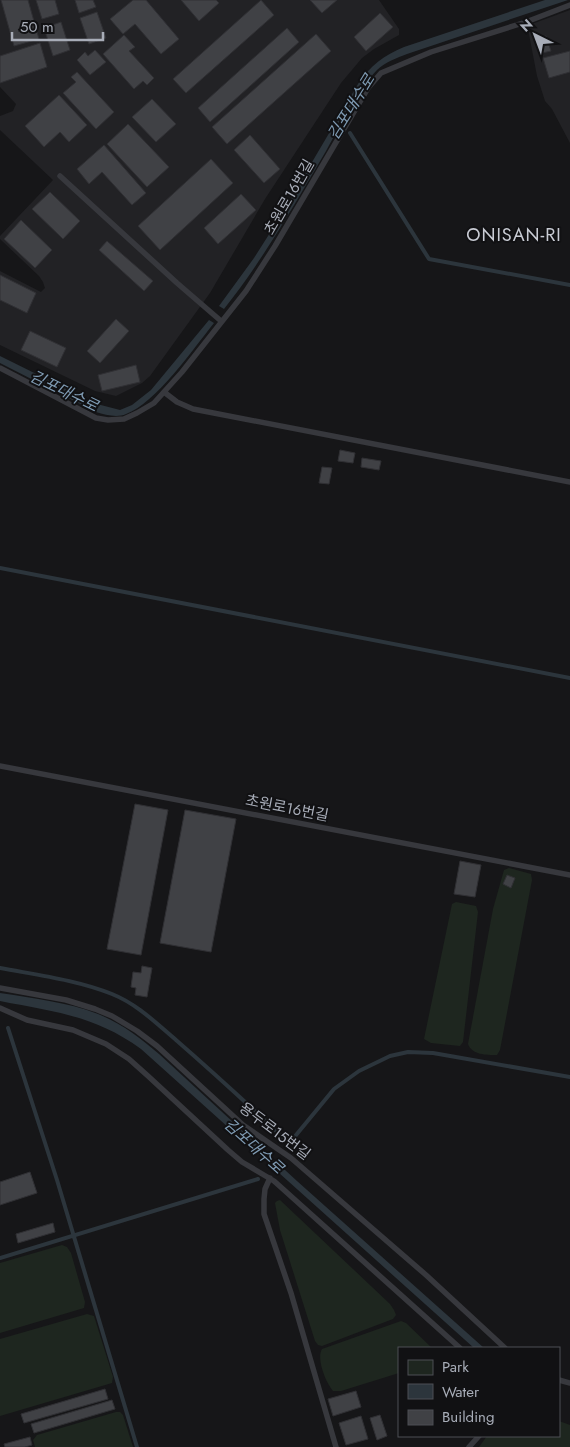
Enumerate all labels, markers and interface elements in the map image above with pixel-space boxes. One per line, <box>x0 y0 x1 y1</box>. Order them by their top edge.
scale bar <box>12 10 104 42</box>
north arrow <box>510 10 560 60</box>
text: N <box>515 14 537 36</box>
text: 50 m <box>20 16 54 38</box>
water label: 김포대수로 <box>322 69 381 144</box>
street label: 초원로16번길 <box>258 155 320 239</box>
district label: ONISAN-RI <box>466 222 562 248</box>
water label: 김포대수로 <box>26 365 103 418</box>
street label: 초원로16번길 <box>243 789 331 827</box>
street label: 용두로15번길 <box>235 1097 315 1165</box>
water label: 김포대수로 <box>219 1113 290 1180</box>
legend <box>398 1347 560 1437</box>
text: Park <box>442 1356 469 1378</box>
text: Water <box>442 1381 480 1403</box>
text: Building <box>442 1406 494 1428</box>

